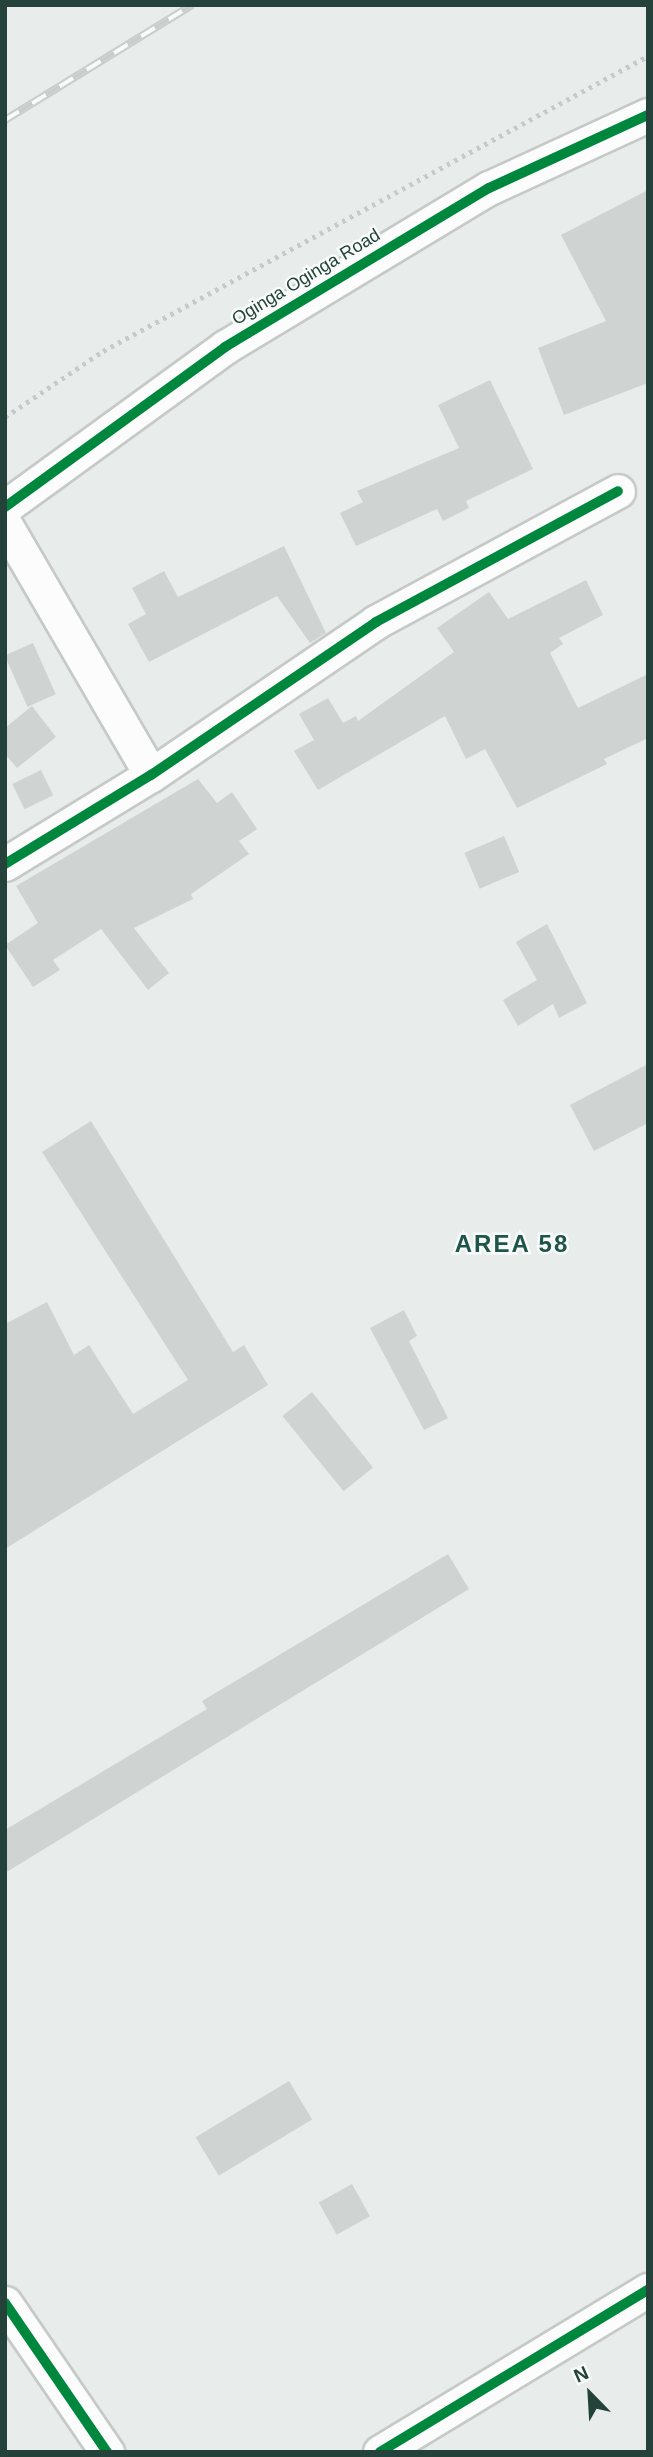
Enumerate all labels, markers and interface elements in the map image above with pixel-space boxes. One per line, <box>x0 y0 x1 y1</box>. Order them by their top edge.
street label: Oginga Oginga Road <box>228 224 384 330</box>
district label: AREA 58 <box>455 1230 569 1258</box>
north arrow <box>555 2359 625 2429</box>
text: N <box>571 2362 592 2387</box>

